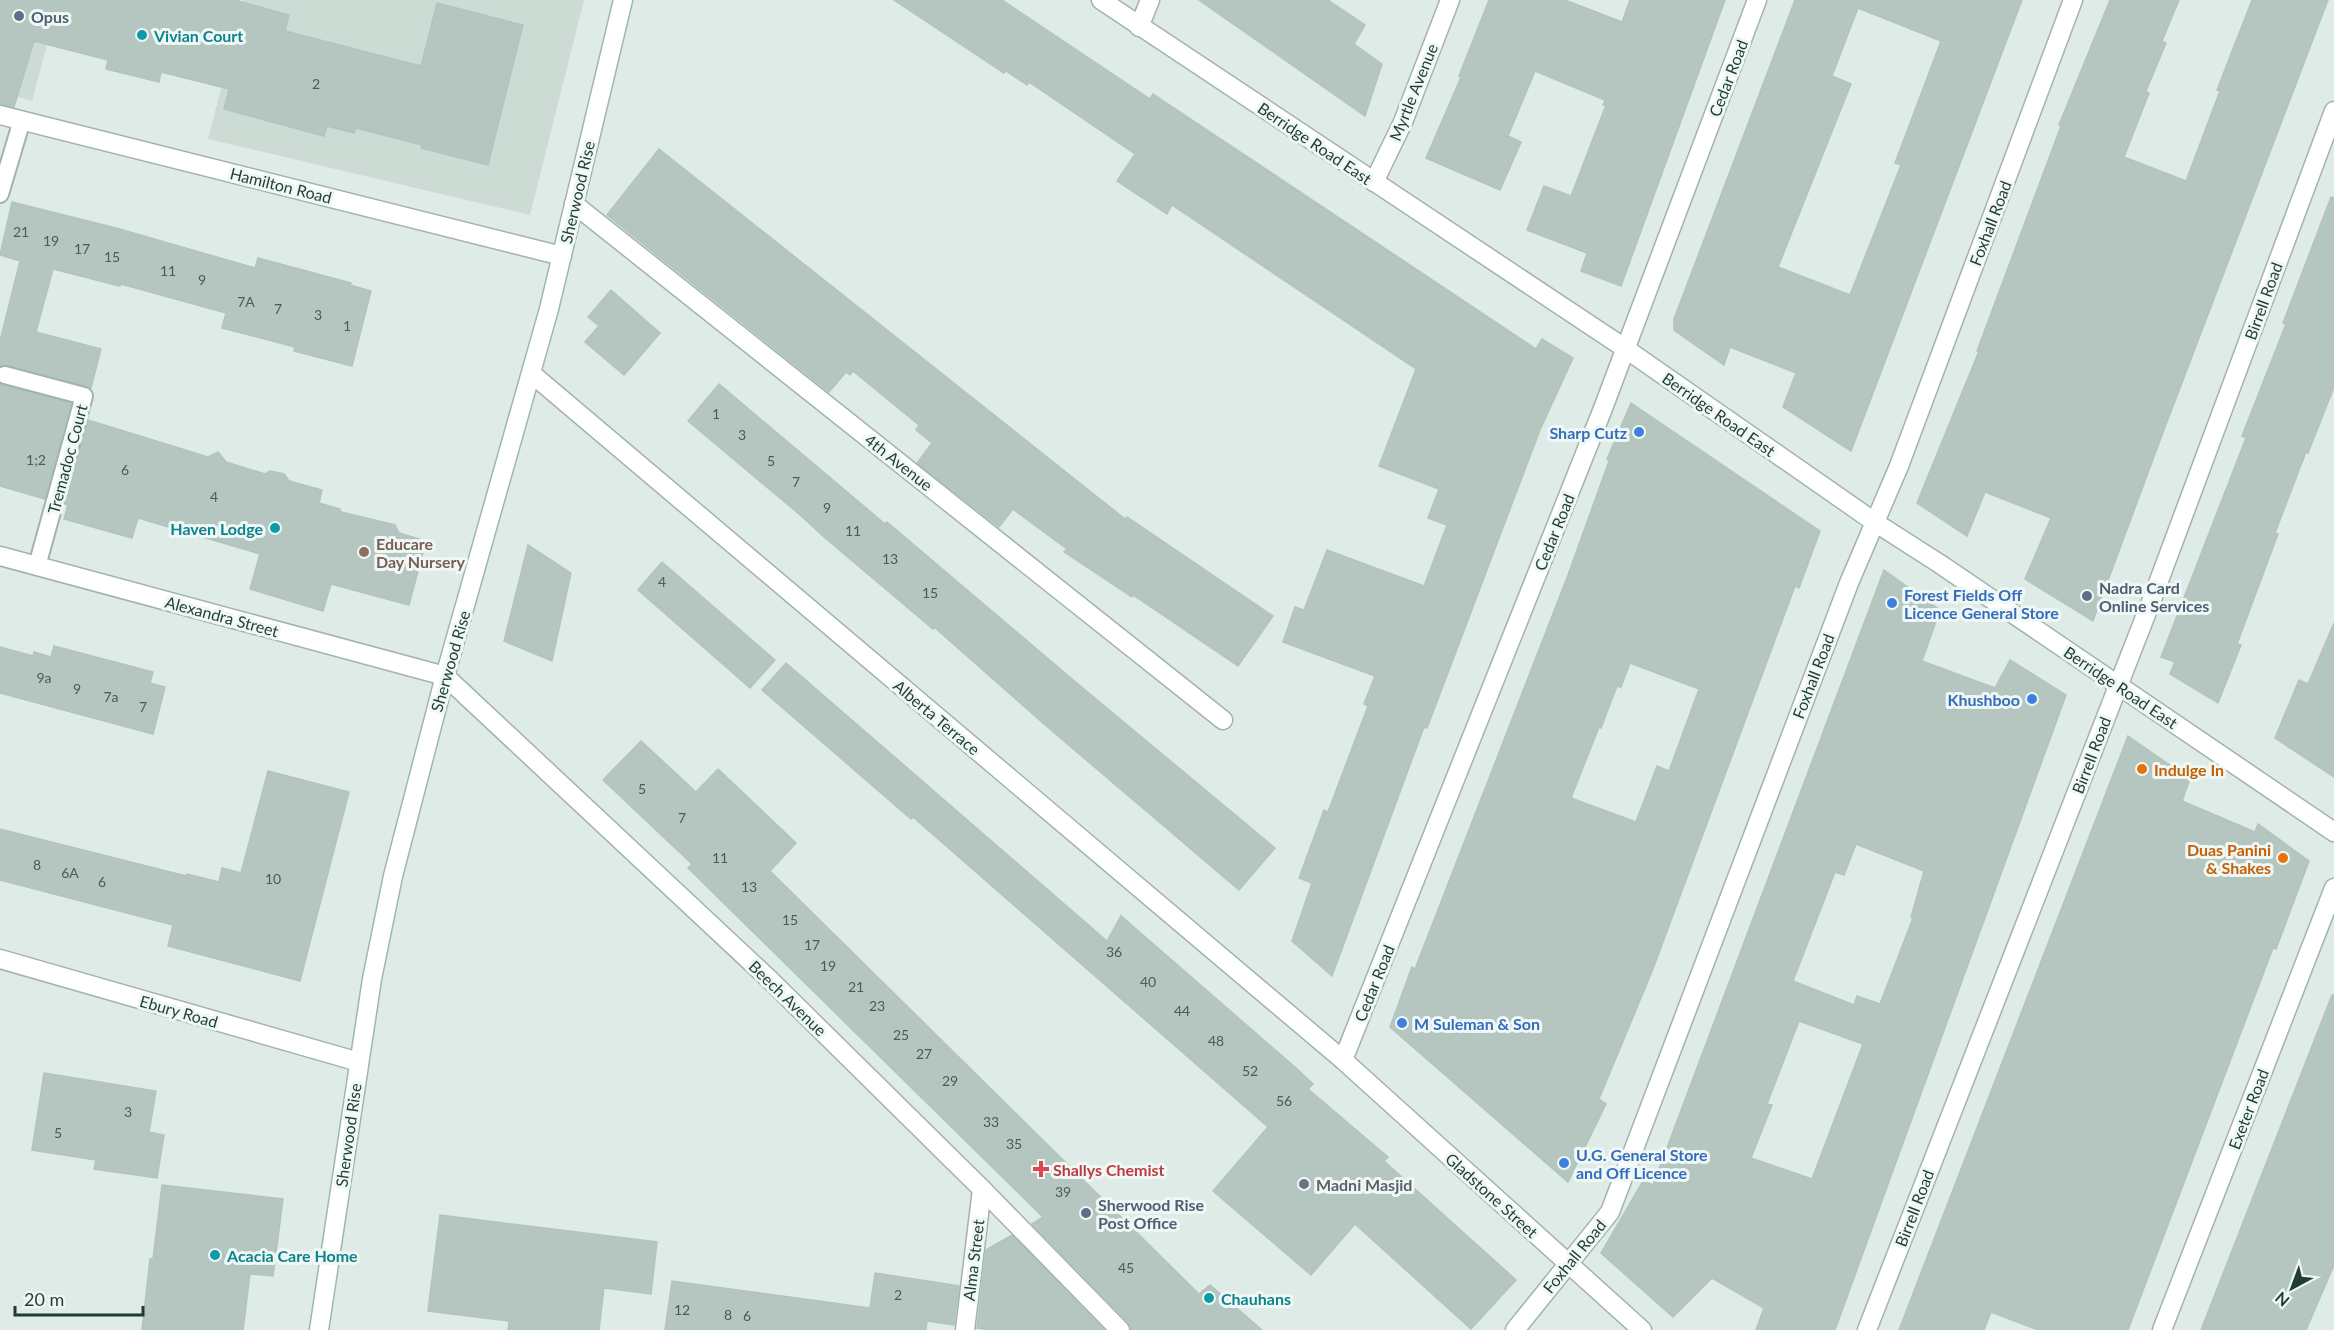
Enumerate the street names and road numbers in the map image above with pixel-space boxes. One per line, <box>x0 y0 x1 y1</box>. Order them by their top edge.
street label: Cedar Road <box>1705 37 1751 119</box>
street label: Myrtle Avenue <box>1385 41 1441 143</box>
street label: Berridge Road East <box>1254 98 1376 188</box>
street label: Sherwood Rise <box>556 139 598 245</box>
street label: Hamilton Road <box>228 163 334 207</box>
street label: Foxhall Road <box>1965 178 2015 268</box>
street label: Birrell Road <box>2240 260 2286 342</box>
street label: Berridge Road East <box>1659 368 1779 460</box>
street label: Tremadoc Court <box>43 402 91 516</box>
street label: 4th Avenue <box>861 430 937 494</box>
street label: Cedar Road <box>1530 491 1578 573</box>
street label: Alexandra Street <box>163 592 281 640</box>
street label: Sherwood Rise <box>426 608 474 714</box>
street label: Foxhall Road <box>1788 631 1838 721</box>
street label: Berridge Road East <box>2060 642 2182 732</box>
street label: Alberta Terrace <box>890 675 984 759</box>
street label: Birrell Road <box>2068 714 2114 796</box>
street label: Cedar Road <box>1350 942 1398 1024</box>
street label: Beech Avenue <box>745 956 831 1040</box>
street label: Ebury Road <box>138 991 220 1031</box>
street label: Exeter Road <box>2224 1066 2272 1152</box>
street label: Sherwood Rise <box>331 1082 365 1188</box>
street label: Gladstone Street <box>1442 1149 1542 1242</box>
street label: Birrell Road <box>1891 1167 1937 1249</box>
street label: Foxhall Road <box>1539 1215 1609 1297</box>
street label: Alma Street <box>959 1218 987 1302</box>

